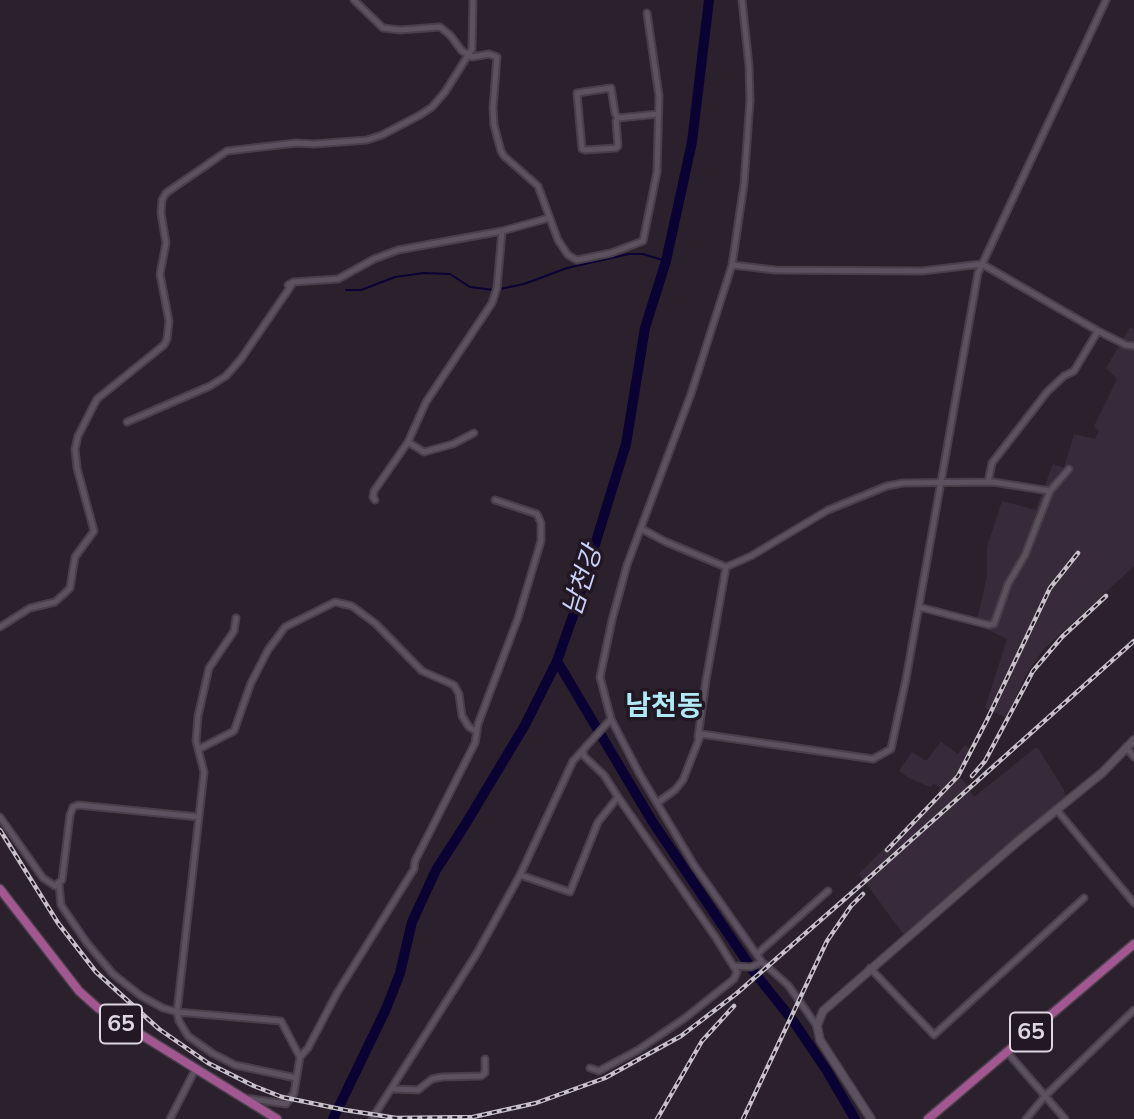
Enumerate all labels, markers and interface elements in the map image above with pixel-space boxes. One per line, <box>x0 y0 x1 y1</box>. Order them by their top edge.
water label: 남천강 <box>557 542 609 620</box>
district label: 남천동 <box>625 690 703 724</box>
road number: 65 <box>100 1004 142 1044</box>
road number: 65 <box>1010 1012 1052 1051</box>

